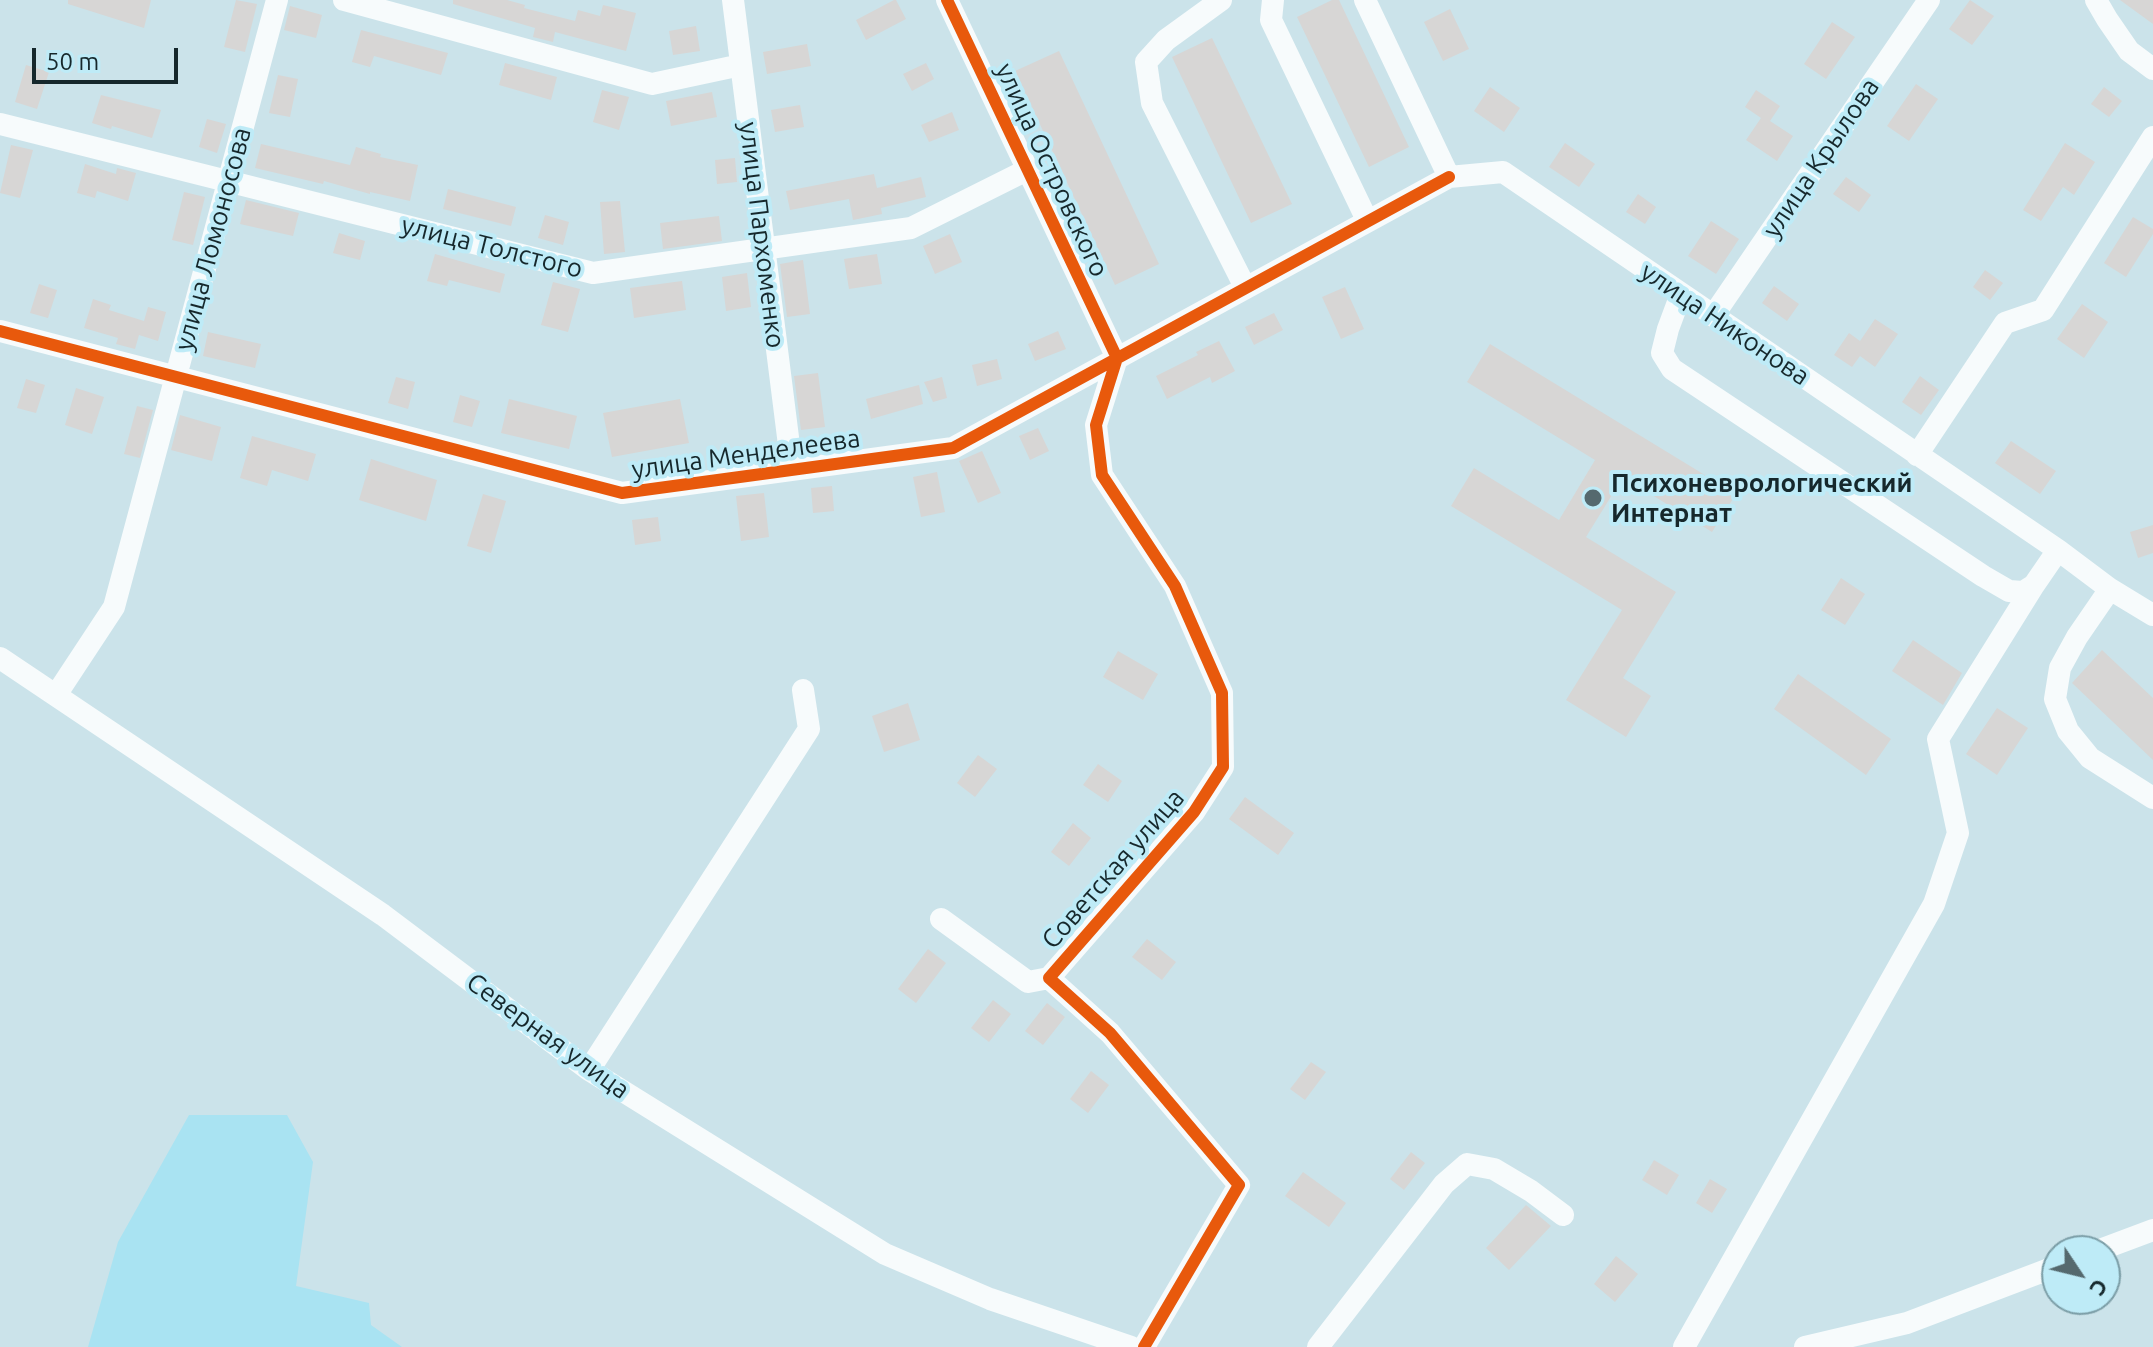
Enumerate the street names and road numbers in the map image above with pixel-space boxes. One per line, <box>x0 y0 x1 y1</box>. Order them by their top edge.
street label: улица Островского <box>989 58 1115 282</box>
street label: улица Крылова <box>1756 72 1886 244</box>
street label: улица Пархоменко <box>733 120 791 350</box>
street label: улица Ломоносова <box>168 124 258 354</box>
street label: улица Толстого <box>398 209 586 285</box>
street label: улица Никонова <box>1635 256 1815 392</box>
street label: улица Менделеева <box>630 423 862 485</box>
street label: Советская улица <box>1035 783 1191 955</box>
street label: Северная улица <box>460 966 636 1106</box>

